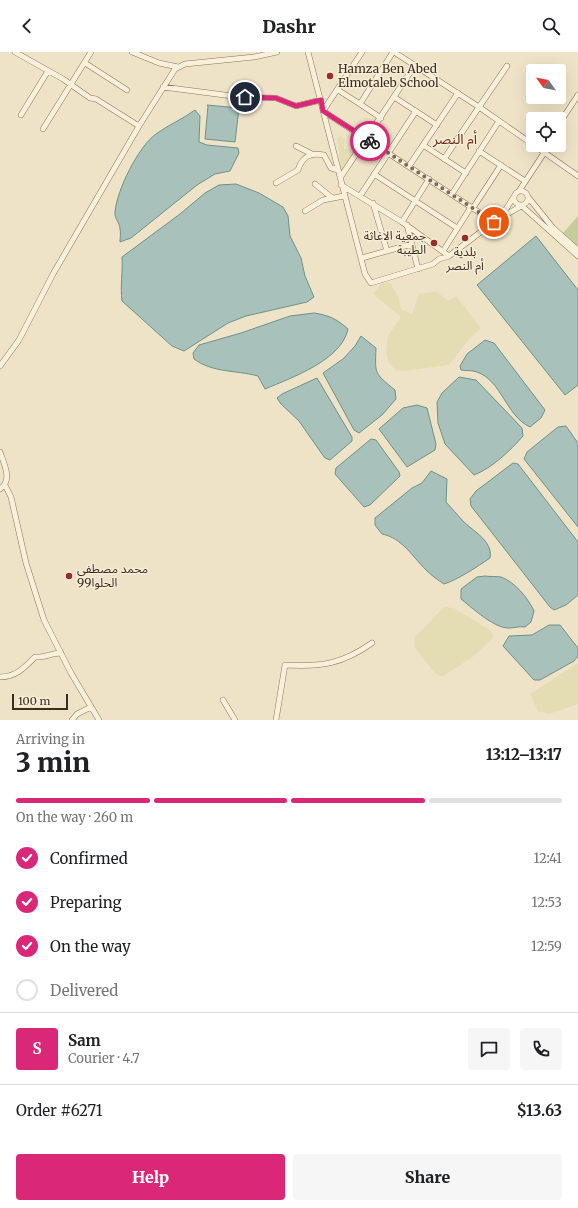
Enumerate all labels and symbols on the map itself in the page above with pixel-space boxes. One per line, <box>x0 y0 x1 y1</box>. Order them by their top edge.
place label: Hamza Ben Abed Elmotaleb School <box>338 61 439 90</box>
north arrow <box>526 64 566 104</box>
marker: Hamza Ben Abed Elmotaleb School <box>325 71 335 81</box>
pin <box>228 80 262 114</box>
courier <box>350 121 390 161</box>
district label: أم النصر <box>432 130 477 150</box>
pin <box>477 205 511 239</box>
place label: جمعية الاغاثة الطيبة <box>364 228 426 257</box>
marker: بلدية أم النصر <box>460 233 470 243</box>
marker: جمعية الاغاثة الطيبة <box>429 238 439 248</box>
place label: بلدية أم النصر <box>445 244 484 275</box>
place label: محمد مصطفى الحلوا99 <box>77 561 148 590</box>
marker: محمد مصطفى الحلوا99 <box>64 571 74 581</box>
scale bar <box>12 692 68 711</box>

